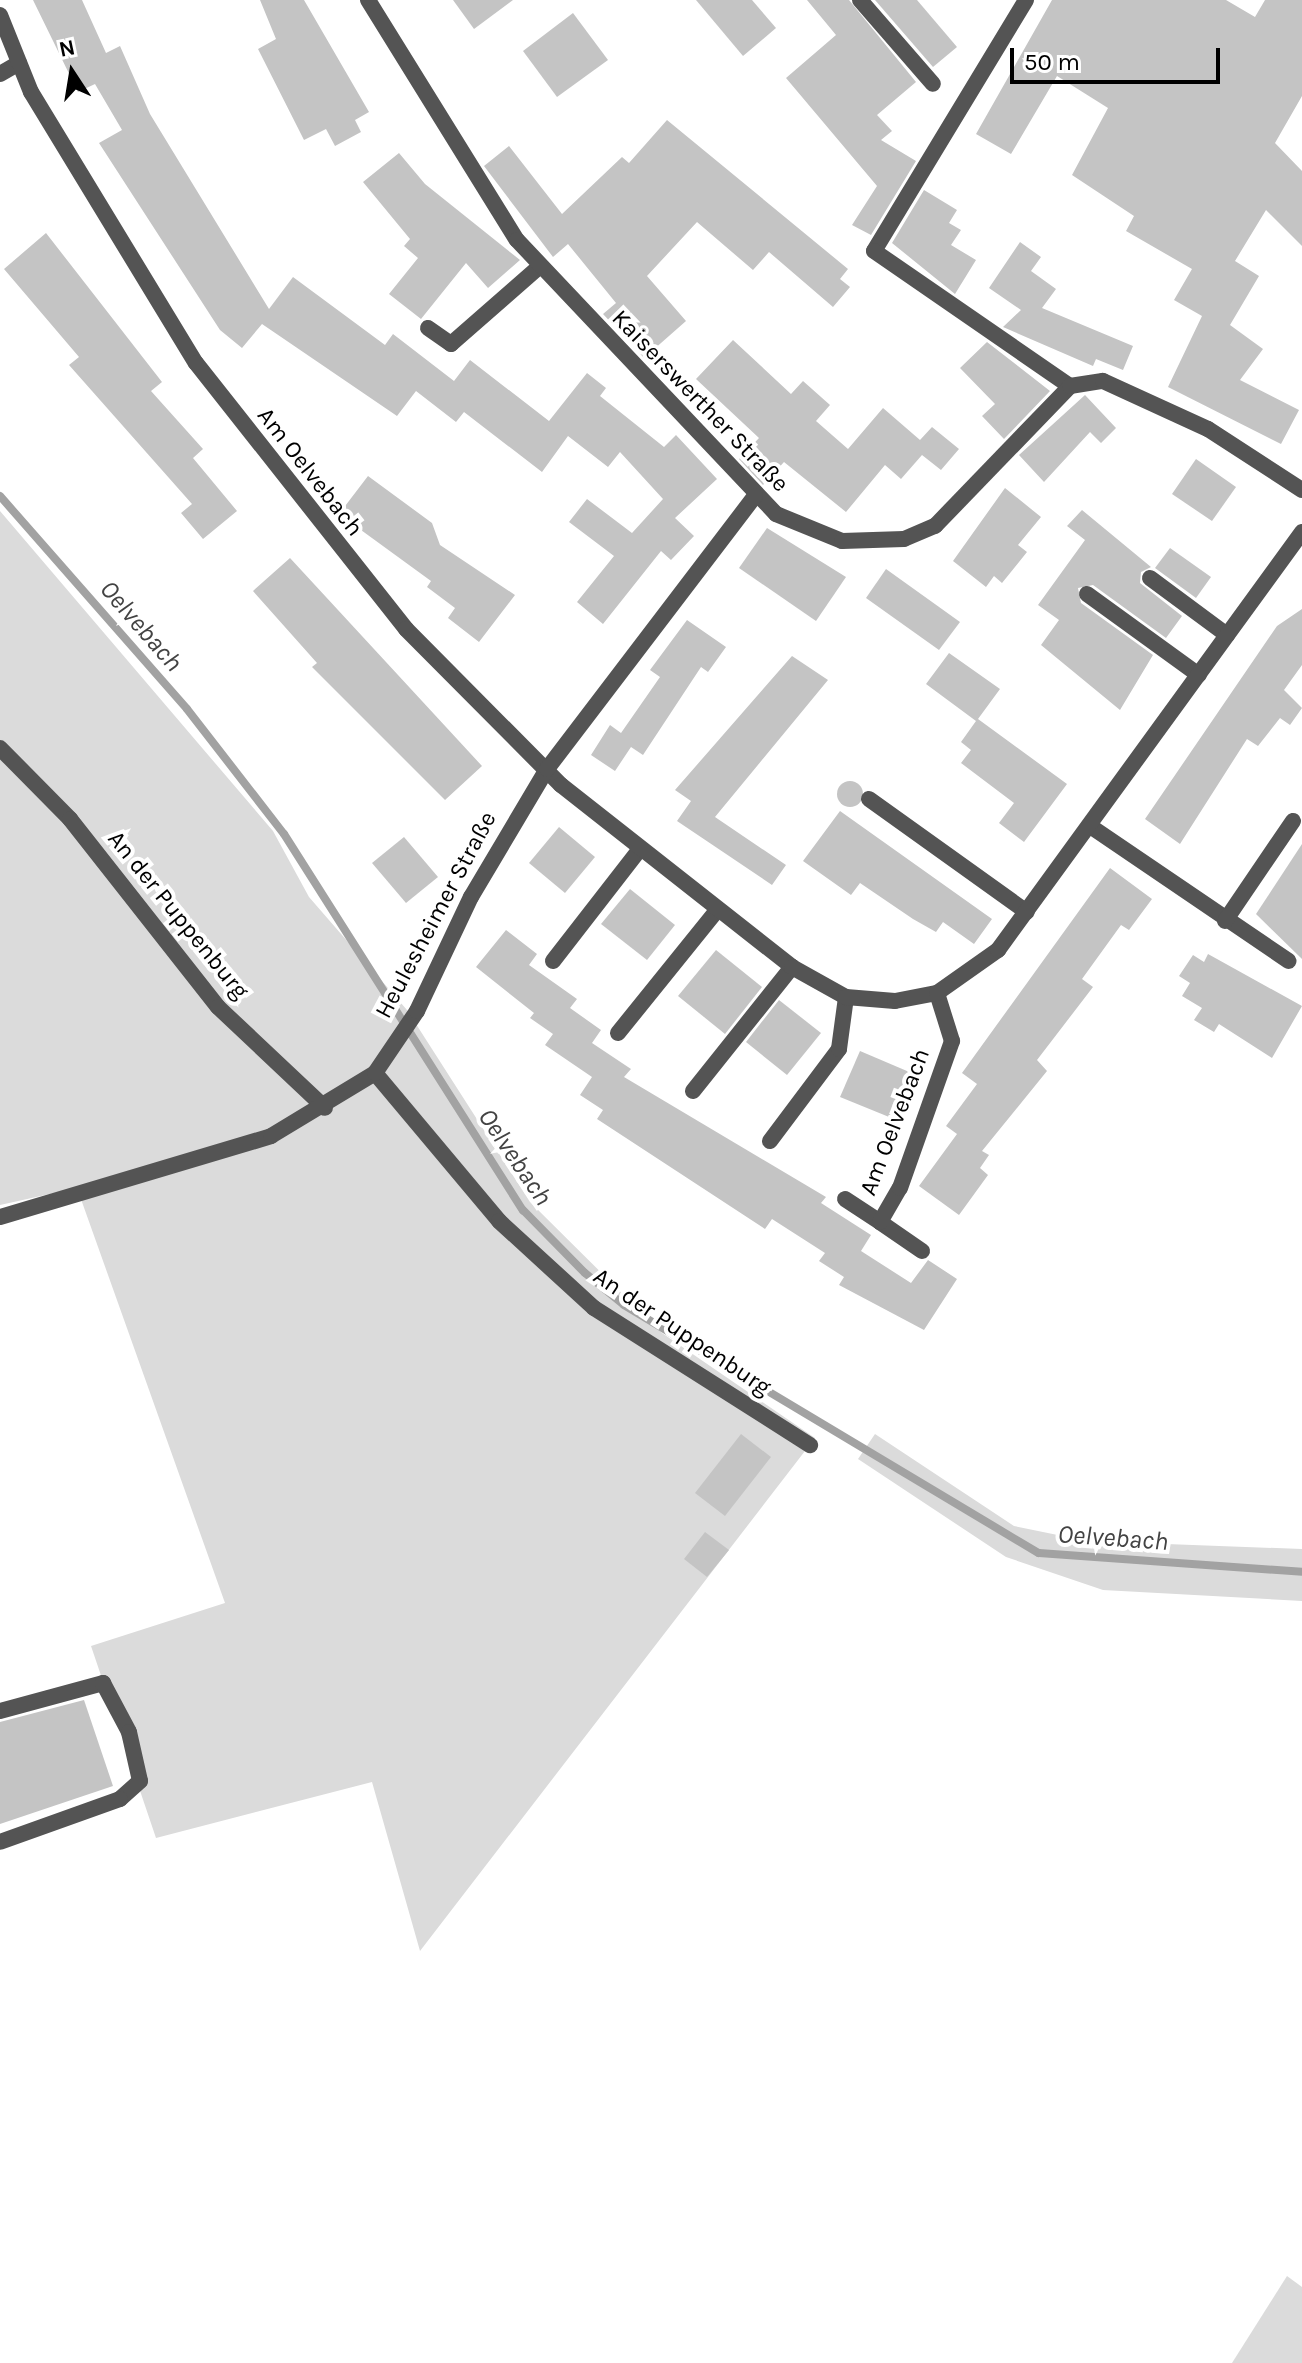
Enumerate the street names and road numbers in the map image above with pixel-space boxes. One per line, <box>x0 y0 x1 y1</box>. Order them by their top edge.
street label: Kaiserswerther Straße <box>606 304 794 498</box>
street label: Am Oelvebach <box>251 402 369 542</box>
street label: Heulesheimer Straße <box>369 807 503 1023</box>
street label: An der Puppenburg <box>101 825 255 1005</box>
street label: Am Oelvebach <box>854 1044 936 1200</box>
street label: An der Puppenburg <box>588 1262 776 1402</box>

